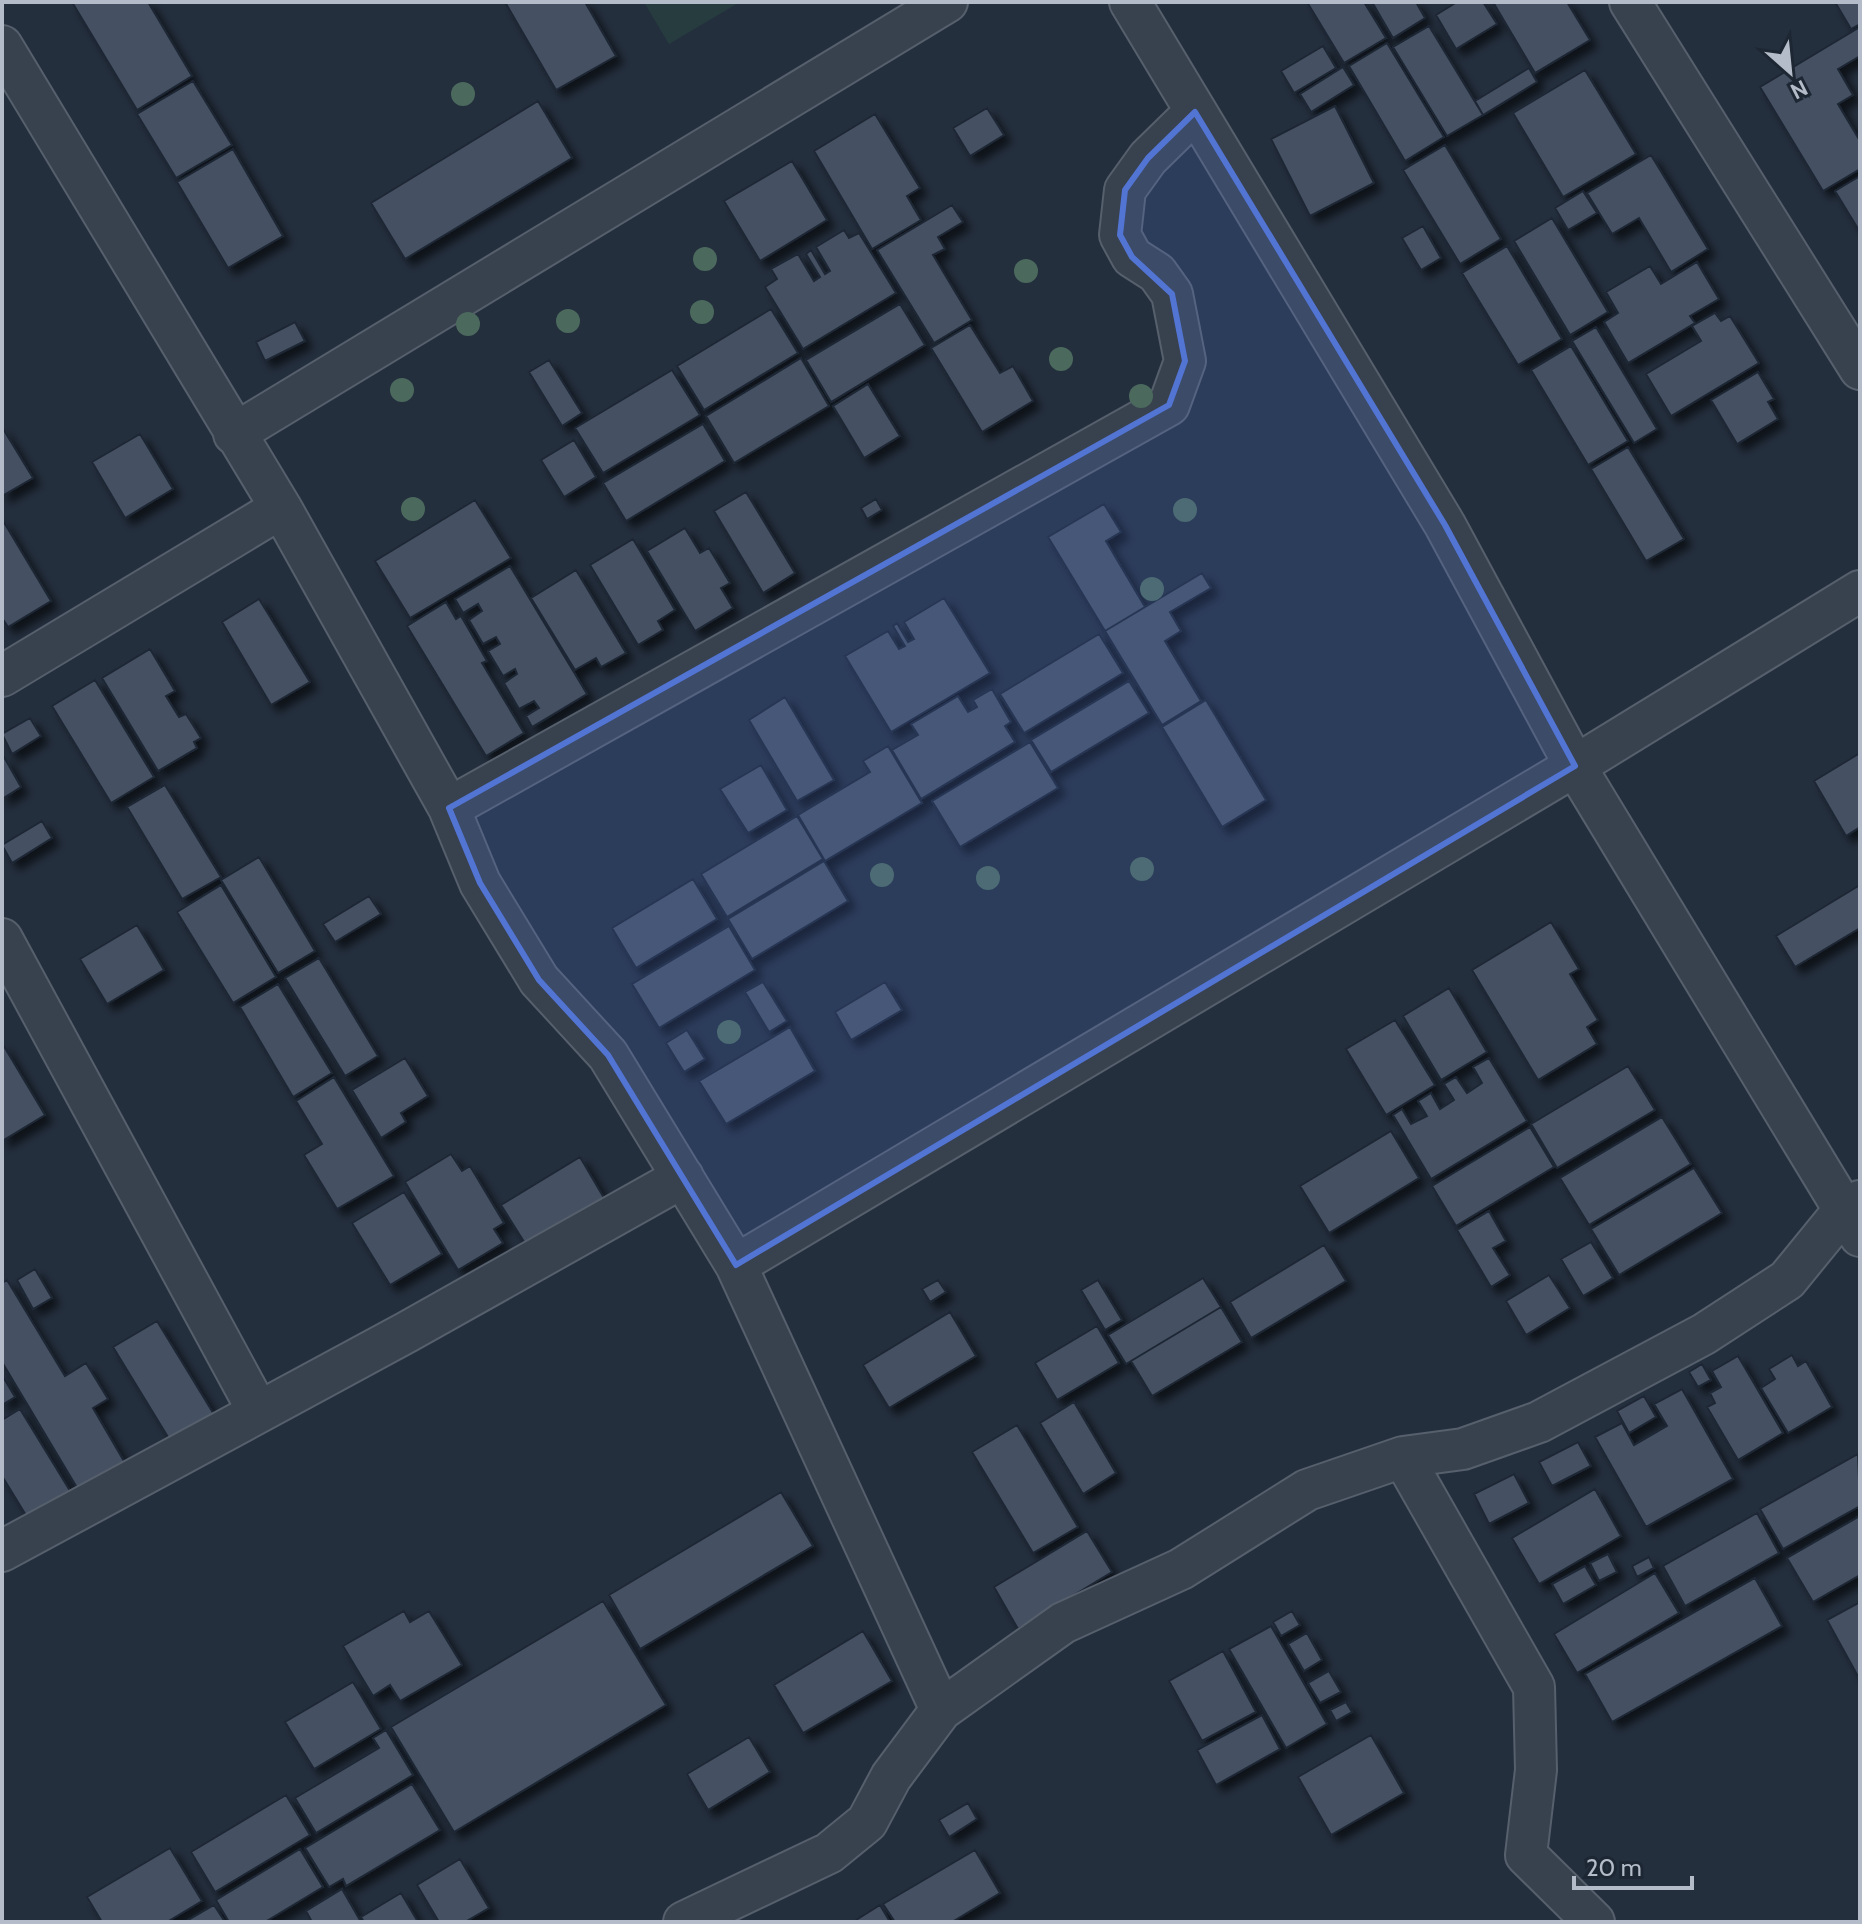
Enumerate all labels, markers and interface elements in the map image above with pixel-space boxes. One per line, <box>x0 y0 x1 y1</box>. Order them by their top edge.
north arrow <box>1750 32 1830 112</box>
text: N <box>1786 74 1812 105</box>
scale bar <box>1574 1840 1692 1890</box>
text: 20 m <box>1586 1853 1642 1882</box>

